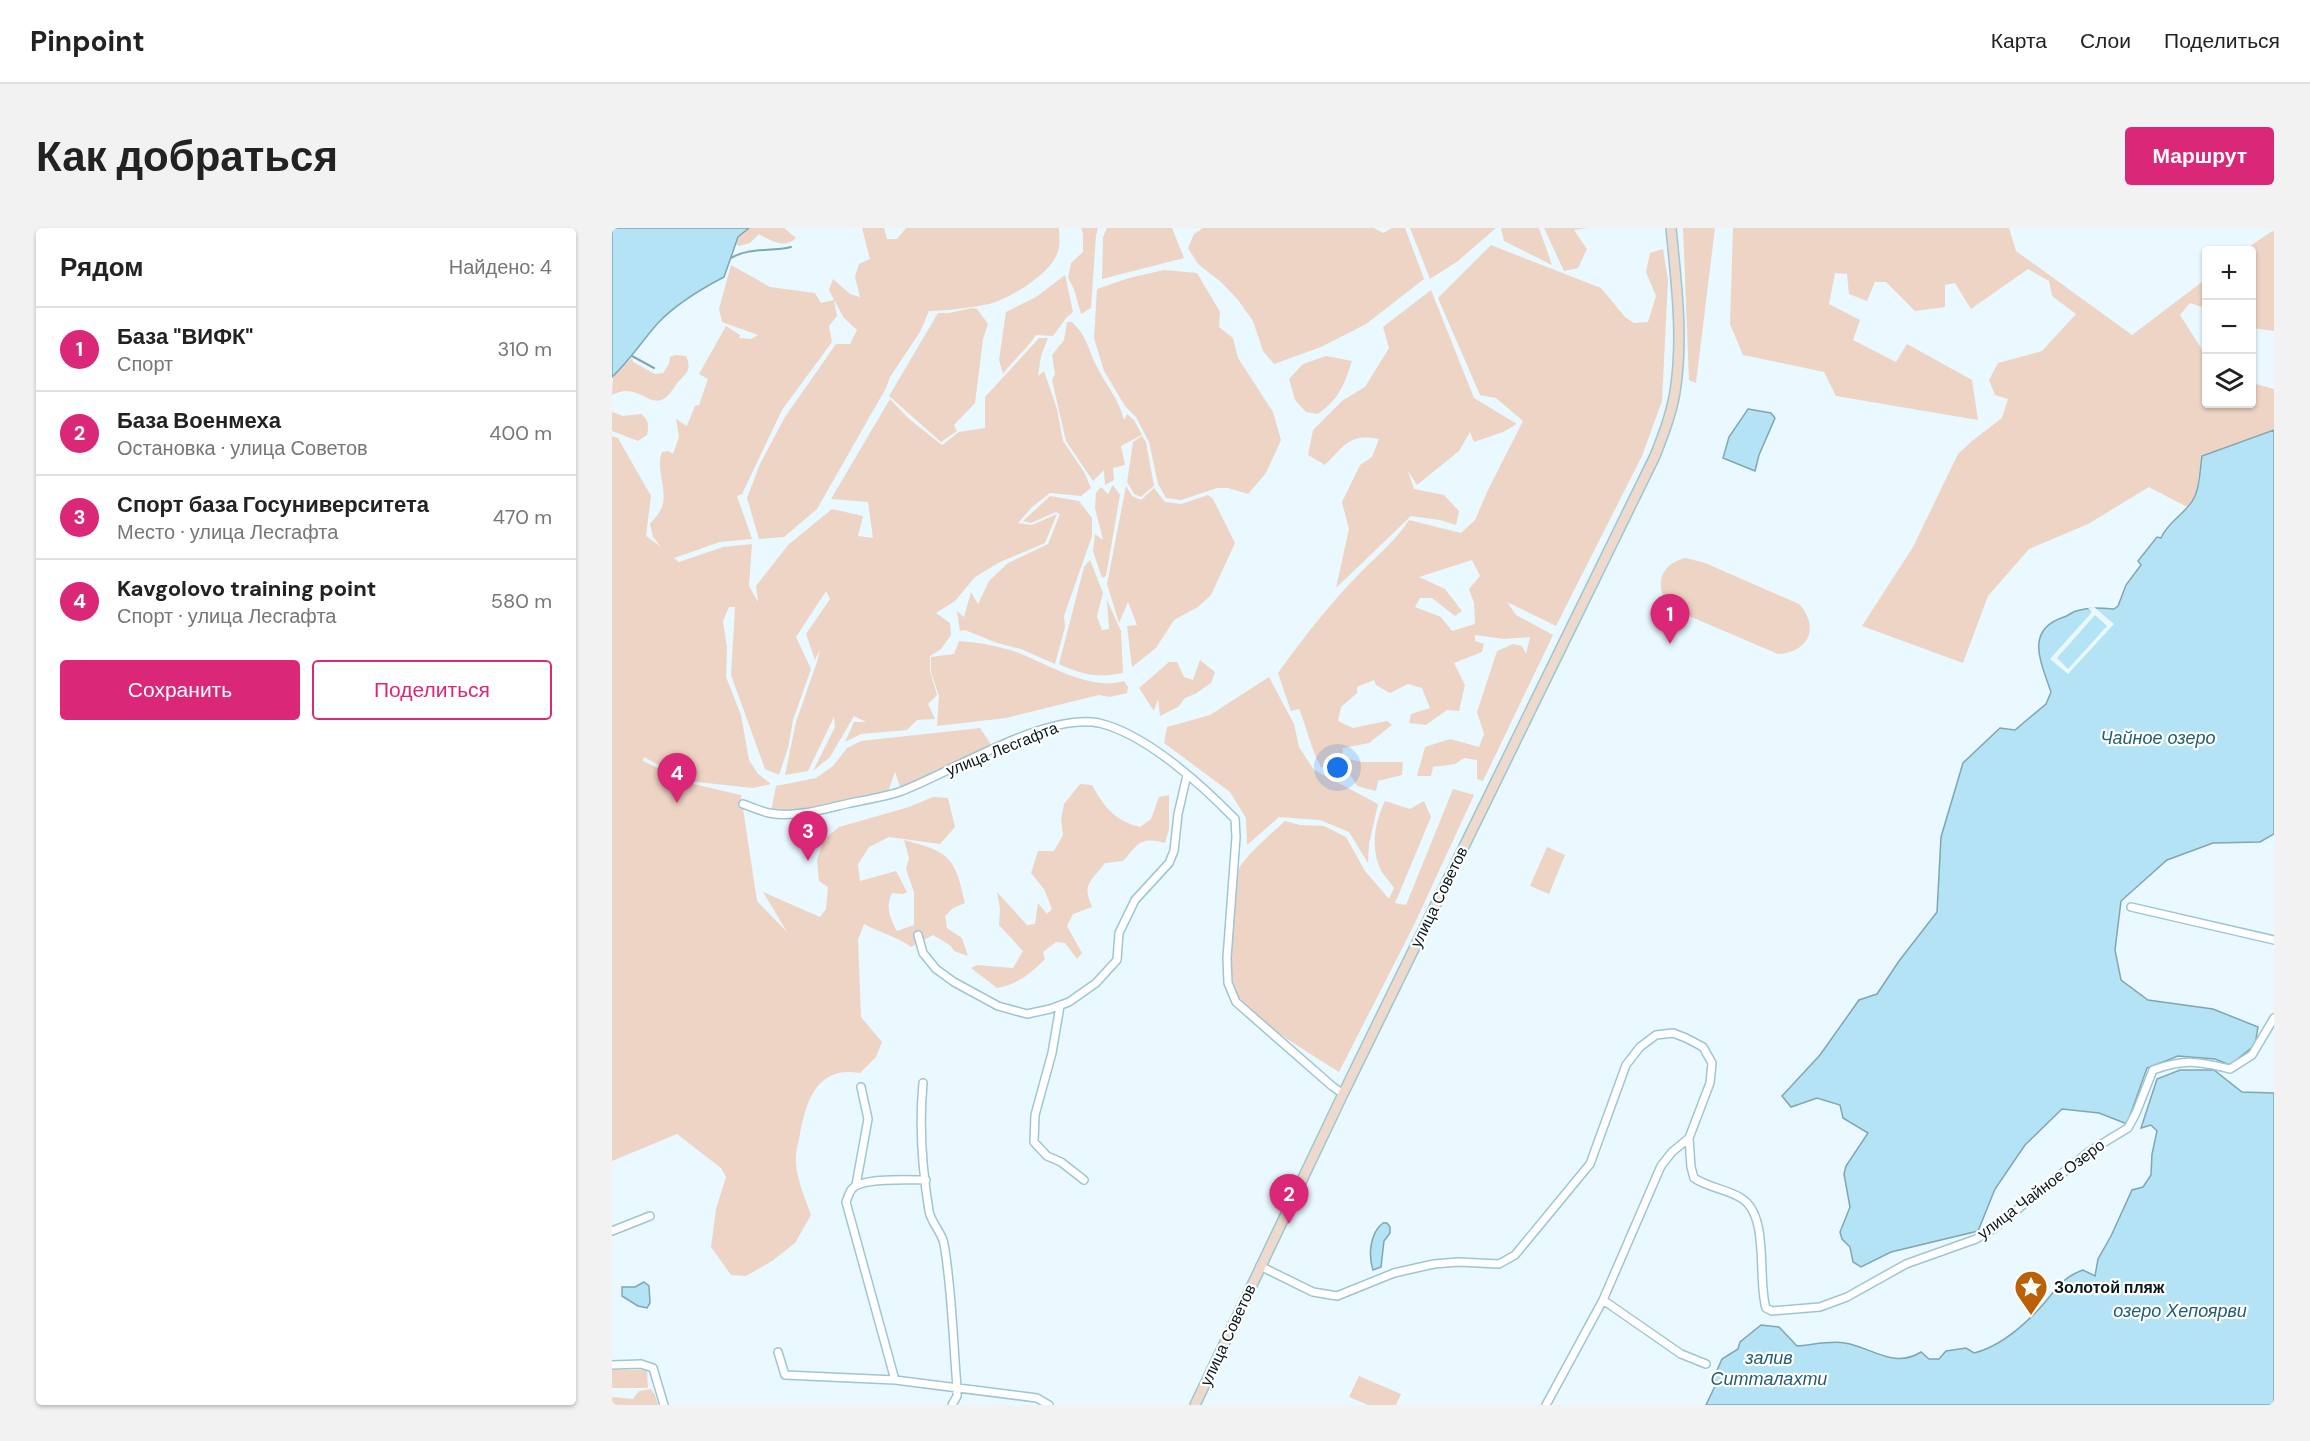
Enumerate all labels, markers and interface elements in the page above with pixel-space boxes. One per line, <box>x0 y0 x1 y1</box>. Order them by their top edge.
text: Pinpoint <box>30 23 145 60</box>
text: Карта <box>1991 27 2047 55</box>
text: Слои <box>2080 27 2131 55</box>
text: Поделиться <box>2164 27 2280 55</box>
button: Маршрут <box>2125 127 2274 185</box>
text: Как добраться <box>36 129 338 184</box>
map controls <box>2202 246 2256 408</box>
button: + <box>2202 246 2256 300</box>
text: Рядом <box>60 250 143 284</box>
text: Найдено: 4 <box>449 254 552 280</box>
button: − <box>2202 300 2256 354</box>
text: База "ВИФК" <box>117 322 253 351</box>
text: 1 <box>76 336 83 362</box>
text: 310 m <box>497 336 552 362</box>
text: Спорт <box>117 351 173 377</box>
button: layers <box>2202 354 2256 408</box>
text: База Военмеха <box>117 406 281 435</box>
text: 2 <box>74 420 85 446</box>
text: 400 m <box>489 420 552 446</box>
text: Остановка · улица Советов <box>117 435 368 461</box>
text: Спорт база Госуниверситета <box>117 490 429 519</box>
text: 3 <box>73 504 86 530</box>
text: 470 m <box>493 504 552 530</box>
text: Место · улица Лесгафта <box>117 519 338 545</box>
text: Kavgolovo training point <box>117 574 376 603</box>
text: 4 <box>73 588 86 614</box>
text: 580 m <box>491 588 552 614</box>
pin: 1 <box>1650 594 1690 644</box>
text: Спорт · улица Лесгафта <box>117 603 336 629</box>
button: Сохранить <box>60 660 300 720</box>
button: Поделиться <box>312 660 552 720</box>
street label: улица Лесгафта <box>943 717 1061 781</box>
water label: Чайное озеро <box>2100 726 2216 750</box>
your location <box>1323 753 1352 782</box>
pin: 4 <box>658 754 696 803</box>
pin: 3 <box>788 812 828 861</box>
street label: улица Советов <box>1405 843 1473 951</box>
street label: улица Чайное Озеро <box>1973 1134 2109 1244</box>
pin: 2 <box>1270 1174 1308 1224</box>
place icon: Золотой пляж <box>2013 1269 2049 1316</box>
place label: Золотой пляж <box>2054 1277 2165 1298</box>
street label: улица Советов <box>1195 1281 1261 1389</box>
water label: озеро Хепоярви <box>2113 1299 2247 1323</box>
water label: залив Ситталахти <box>1711 1346 1827 1391</box>

